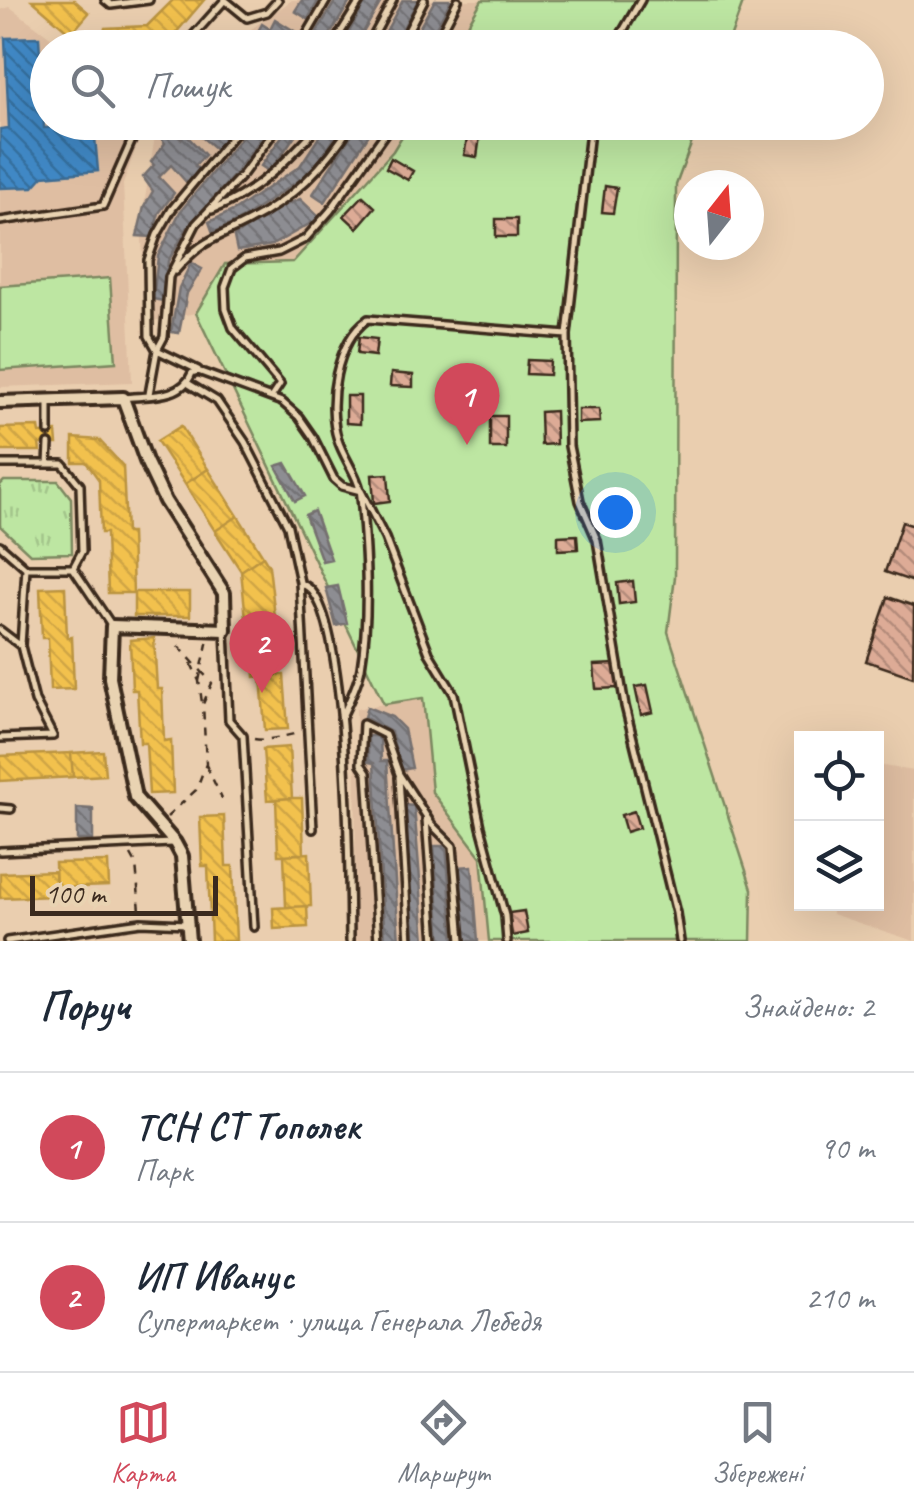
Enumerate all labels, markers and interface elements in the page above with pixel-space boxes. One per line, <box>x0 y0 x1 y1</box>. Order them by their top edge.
search box <box>30 30 884 140</box>
icon: search <box>65 58 120 113</box>
text: Пошук <box>145 62 230 109</box>
north arrow <box>674 170 764 260</box>
pin: 1 <box>434 362 500 445</box>
your location <box>590 487 641 538</box>
pin: 2 <box>230 610 294 693</box>
map controls <box>794 731 884 911</box>
button: locate <box>794 731 884 821</box>
button: layers <box>794 821 884 911</box>
scale bar <box>30 871 218 916</box>
text: 100 m <box>45 876 105 911</box>
text: Поруч <box>40 980 130 1033</box>
text: Знайдено: 2 <box>742 986 874 1027</box>
text: ТСН СТ Тополек <box>135 1103 361 1150</box>
text: 1 <box>65 1127 80 1168</box>
text: 90 m <box>820 1127 874 1168</box>
text: Парк <box>135 1150 192 1191</box>
text: ИП Иванус <box>135 1253 294 1300</box>
text: 2 <box>65 1277 80 1318</box>
text: 210 m <box>805 1277 874 1318</box>
text: Супермаркет · улица Генерала Лебедя <box>135 1300 541 1341</box>
tab: Карта <box>111 1395 175 1490</box>
tab: Маршрут <box>397 1395 490 1490</box>
tab: Збережені <box>712 1395 803 1490</box>

